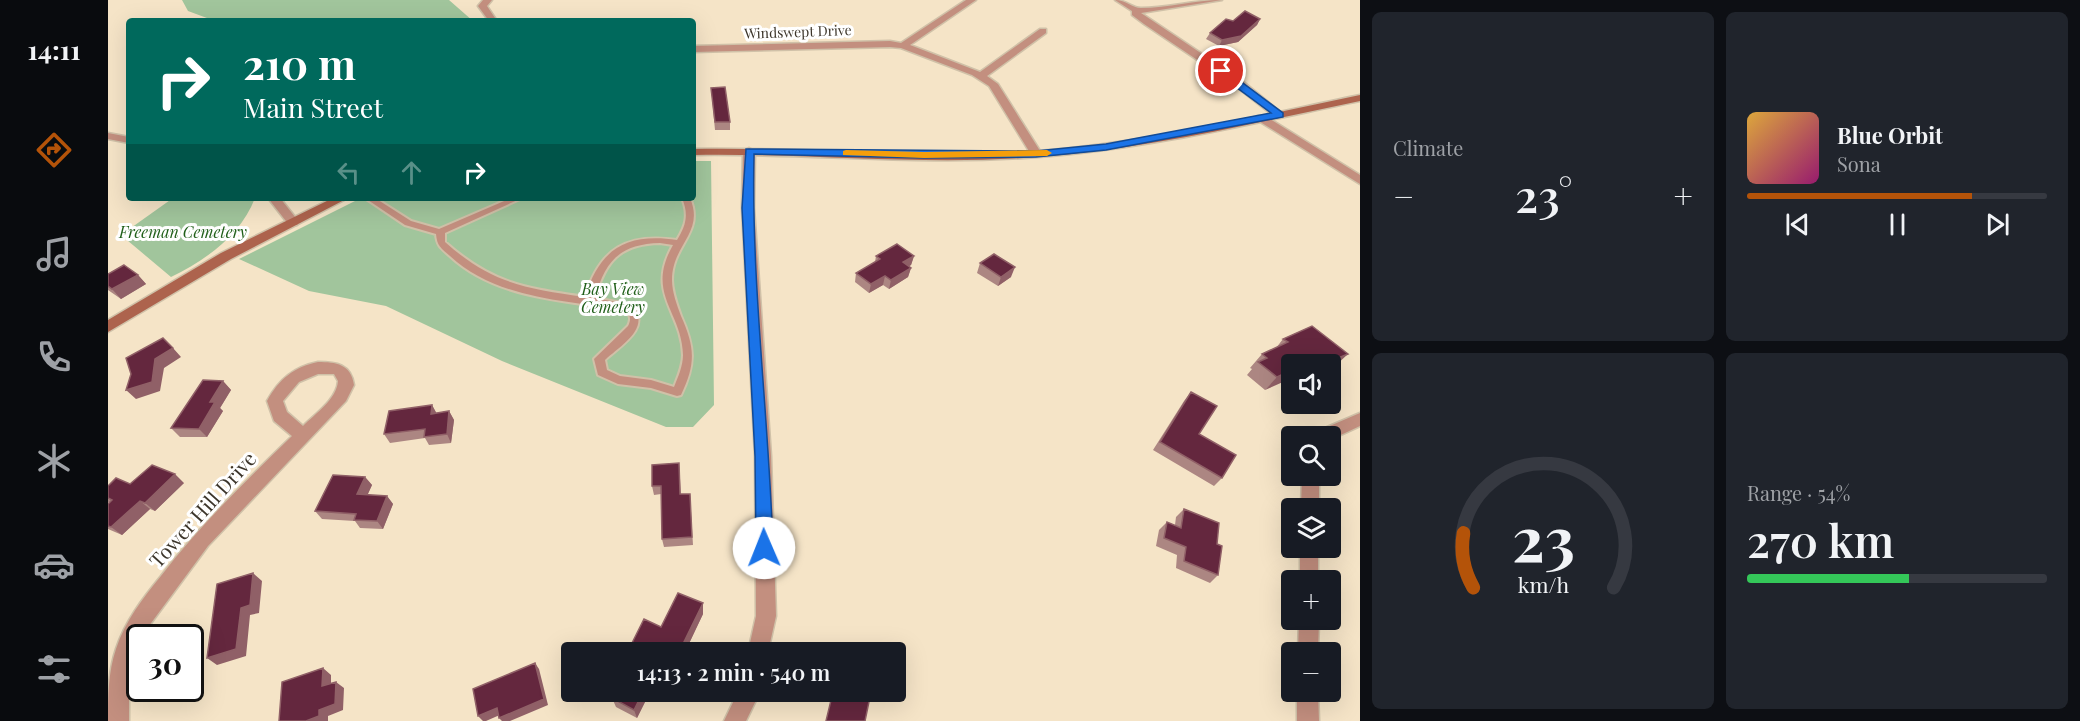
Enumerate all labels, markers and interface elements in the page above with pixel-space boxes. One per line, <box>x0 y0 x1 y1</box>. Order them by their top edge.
street label: Windswept Drive <box>743 20 852 43</box>
text: 14:11 <box>27 31 81 67</box>
text: 210 m <box>243 35 356 91</box>
icon: right <box>144 42 222 120</box>
pin <box>1195 45 1246 96</box>
icon: arrive <box>1204 54 1237 87</box>
text: Main Street <box>243 89 383 125</box>
text: Blue Orbit <box>1837 120 1943 150</box>
icon: directions <box>33 129 75 171</box>
text: Climate <box>1393 134 1463 161</box>
text: Sona <box>1837 150 1881 177</box>
icon: left <box>332 156 365 189</box>
icon: ahead <box>395 156 428 189</box>
icon: right <box>458 156 491 189</box>
text: 23° <box>1515 164 1573 224</box>
text: − <box>1393 173 1414 217</box>
text: + <box>1674 173 1693 217</box>
icon: previous <box>1781 208 1814 241</box>
icon: pause <box>1881 208 1914 241</box>
icon: next <box>1981 208 2014 241</box>
park label: Freeman Cemetery <box>118 221 247 242</box>
icon: music <box>33 233 75 275</box>
park label: Bay View Cemetery <box>581 278 645 317</box>
icon: phone <box>33 336 75 378</box>
map controls <box>1281 354 1341 702</box>
button: sound <box>1281 354 1341 414</box>
button: search <box>1281 426 1341 486</box>
icon: climate <box>33 440 75 482</box>
street label: Tower Hill Drive <box>142 445 261 573</box>
text: Range · 54% <box>1747 479 1850 506</box>
text: 23 <box>1511 494 1575 578</box>
button: layers <box>1281 498 1341 558</box>
text: 270 km <box>1747 509 1894 569</box>
position arrow <box>732 516 796 580</box>
icon: car <box>33 544 75 586</box>
button: + <box>1281 570 1341 630</box>
text: km/h <box>1517 570 1569 598</box>
speed limit sign: 30 <box>126 624 204 702</box>
button: − <box>1281 642 1341 702</box>
icon: filters <box>33 648 75 690</box>
text: 14:13 · 2 min · 540 m <box>637 657 830 687</box>

